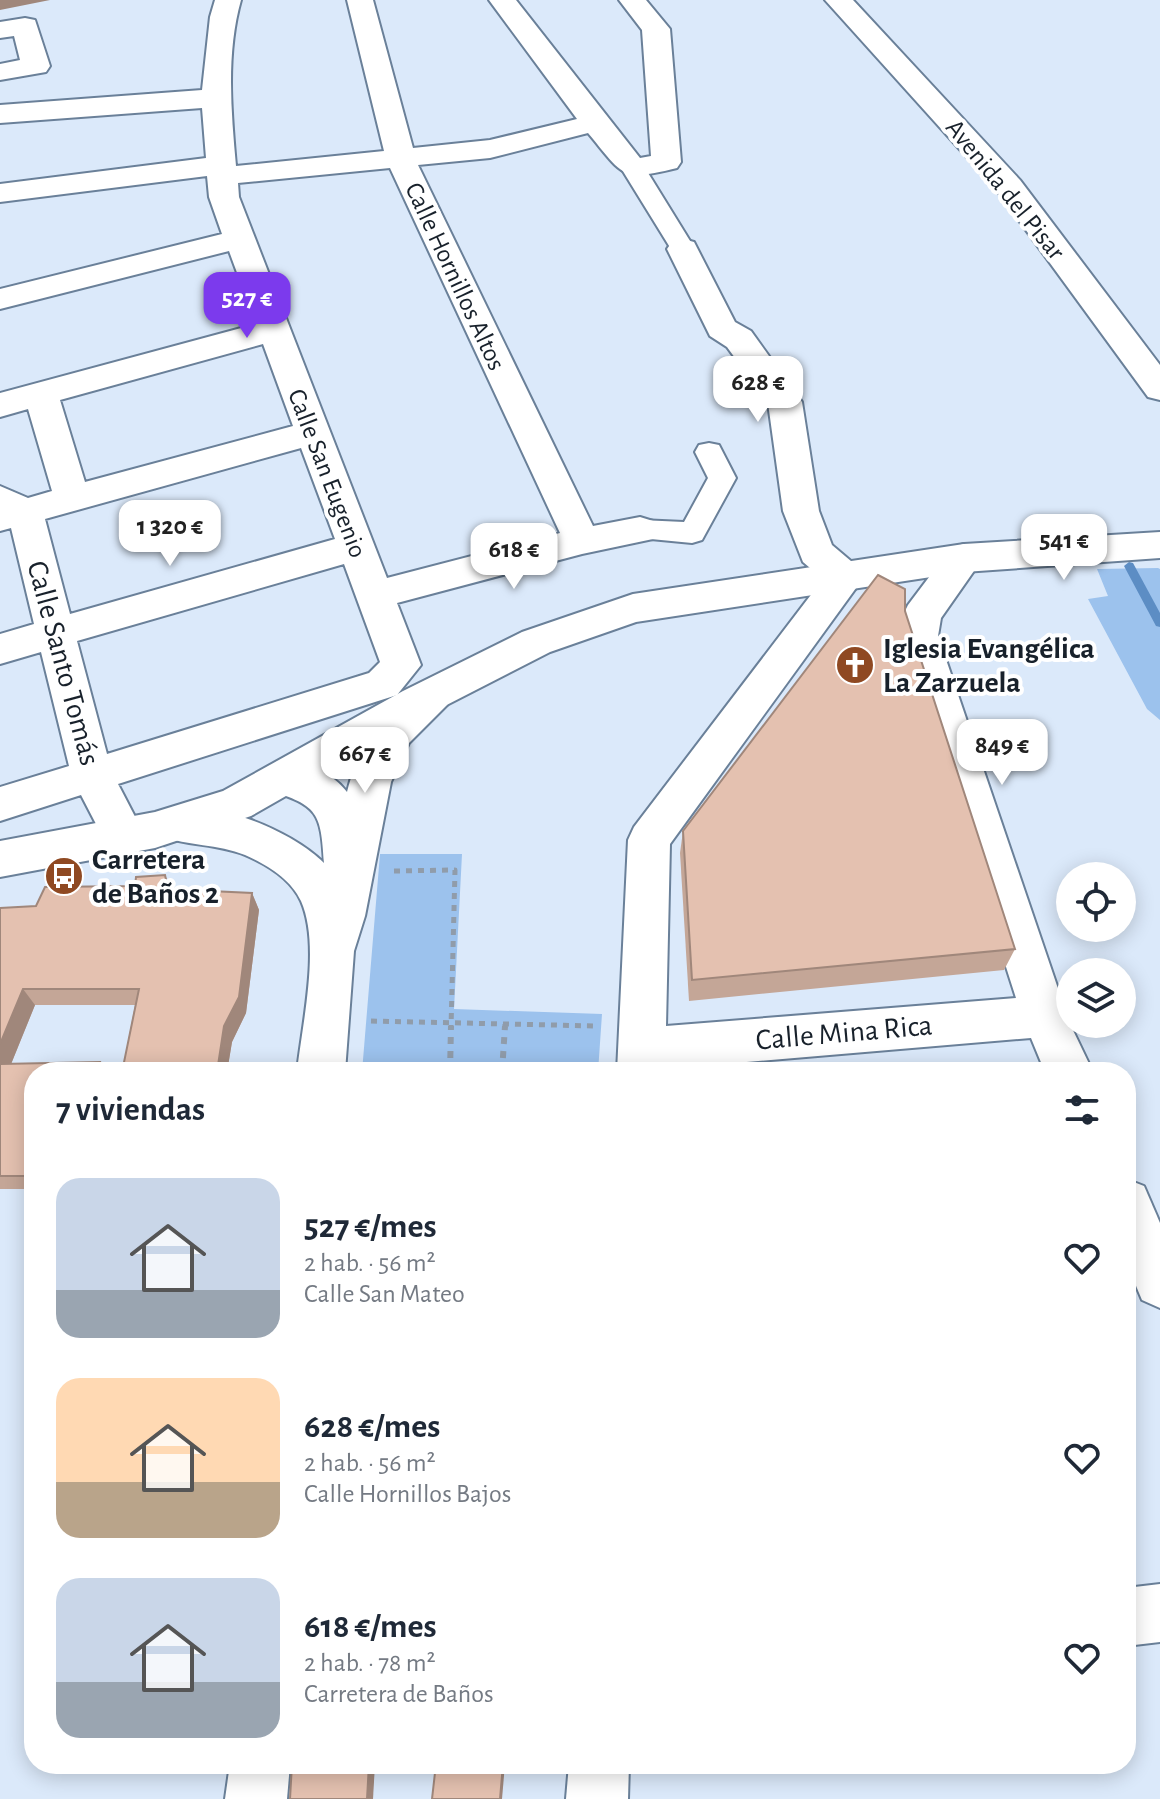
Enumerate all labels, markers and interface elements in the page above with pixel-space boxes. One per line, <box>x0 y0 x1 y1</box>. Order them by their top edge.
street label: Avenida del Pisar <box>941 114 1070 265</box>
street label: Calle Hornillos Altos <box>400 179 510 374</box>
pin: 527 € <box>191 272 303 340</box>
text: 527 € <box>222 285 272 311</box>
pin: 628 € <box>702 356 814 424</box>
text: 628 € <box>731 369 785 395</box>
street label: Calle San Eugenio <box>283 385 371 561</box>
pin: 1 320 € <box>96 500 244 568</box>
text: 1 320 € <box>137 513 203 539</box>
pin: 541 € <box>1008 514 1120 582</box>
pin: 618 € <box>458 523 570 591</box>
text: 541 € <box>1039 527 1089 553</box>
text: 618 € <box>489 536 539 562</box>
street label: Calle Santo Tomás <box>21 558 105 769</box>
place label: Iglesia Evangélica La Zarzuela <box>883 634 1095 698</box>
church icon: Iglesia Evangélica La Zarzuela <box>834 644 876 686</box>
pin: 849 € <box>946 719 1058 787</box>
pin: 667 € <box>309 727 421 795</box>
text: 849 € <box>975 732 1029 758</box>
text: 667 € <box>339 740 391 766</box>
place label: Carretera de Baños 2 <box>92 845 219 909</box>
bus stop icon: Carretera de Baños 2 <box>43 855 85 897</box>
map controls <box>1056 862 1136 1038</box>
button: locate <box>1056 862 1136 942</box>
button: layers <box>1056 958 1136 1038</box>
street label: Calle Mina Rica <box>754 1010 934 1056</box>
icon: filters <box>1060 1088 1104 1132</box>
text: 7 viviendas <box>56 1093 205 1127</box>
icon: home <box>120 1210 216 1306</box>
text: 527 €/mes <box>304 1210 437 1244</box>
icon: heart <box>1060 1236 1104 1280</box>
text: 2 hab. · 56 m² <box>304 1250 436 1276</box>
text: Calle San Mateo <box>304 1281 465 1307</box>
icon: home <box>120 1410 216 1506</box>
text: 628 €/mes <box>304 1410 440 1444</box>
icon: heart <box>1060 1436 1104 1480</box>
text: 2 hab. · 56 m² <box>304 1450 436 1476</box>
text: Calle Hornillos Bajos <box>304 1481 511 1507</box>
icon: home <box>120 1610 216 1706</box>
text: 618 €/mes <box>304 1610 437 1644</box>
icon: heart <box>1060 1636 1104 1680</box>
text: 2 hab. · 78 m² <box>304 1650 436 1676</box>
text: Carretera de Baños <box>304 1681 494 1707</box>

